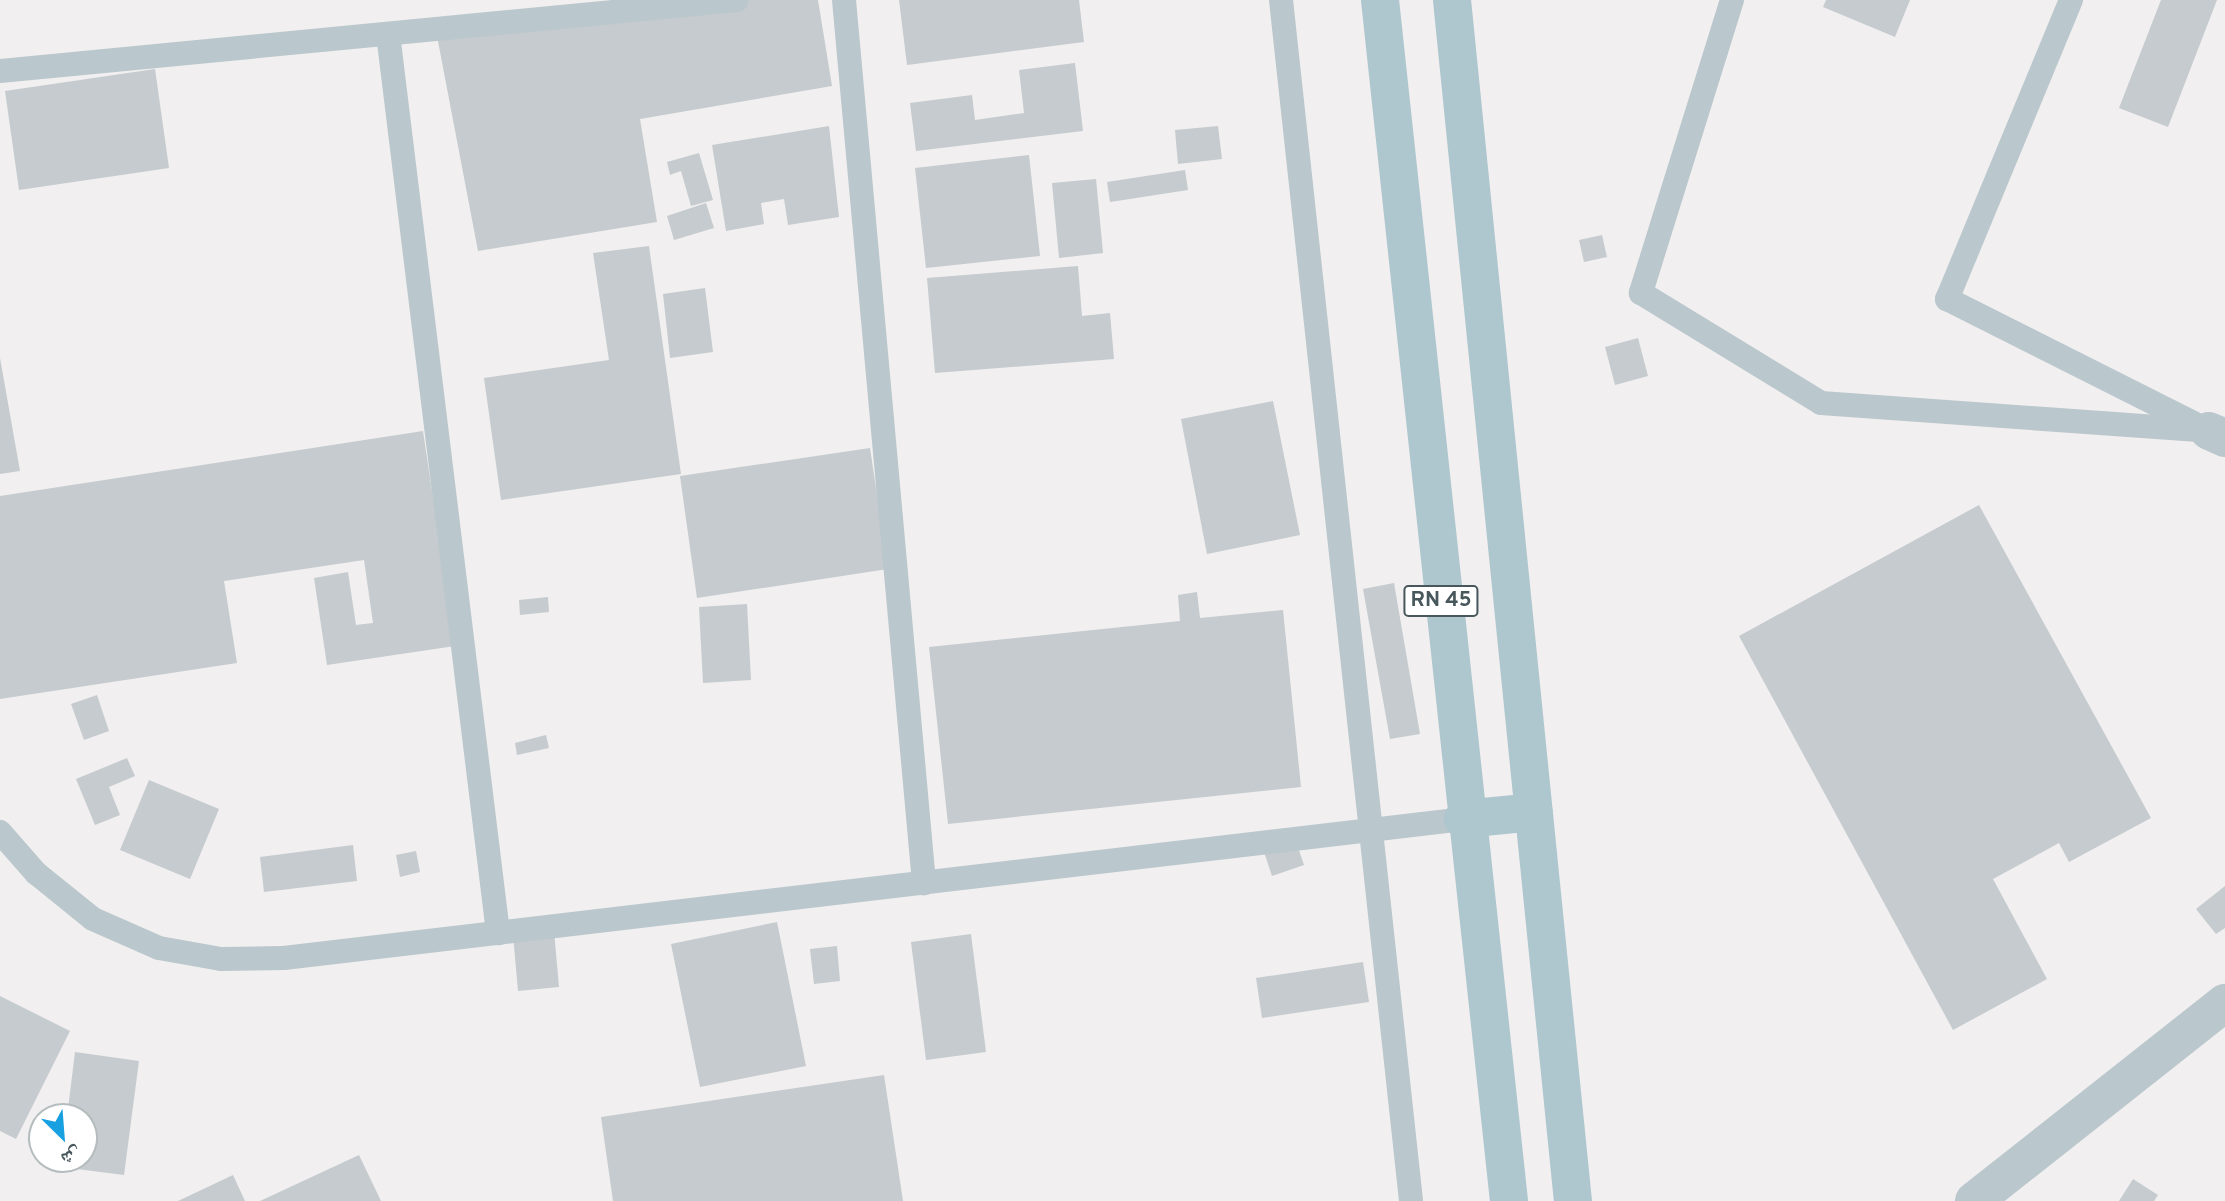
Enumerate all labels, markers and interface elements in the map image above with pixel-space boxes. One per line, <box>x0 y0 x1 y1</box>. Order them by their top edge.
road number: RN 45 <box>1402 584 1480 618</box>
north arrow <box>28 1103 98 1173</box>
text: ش <box>57 1140 85 1170</box>

